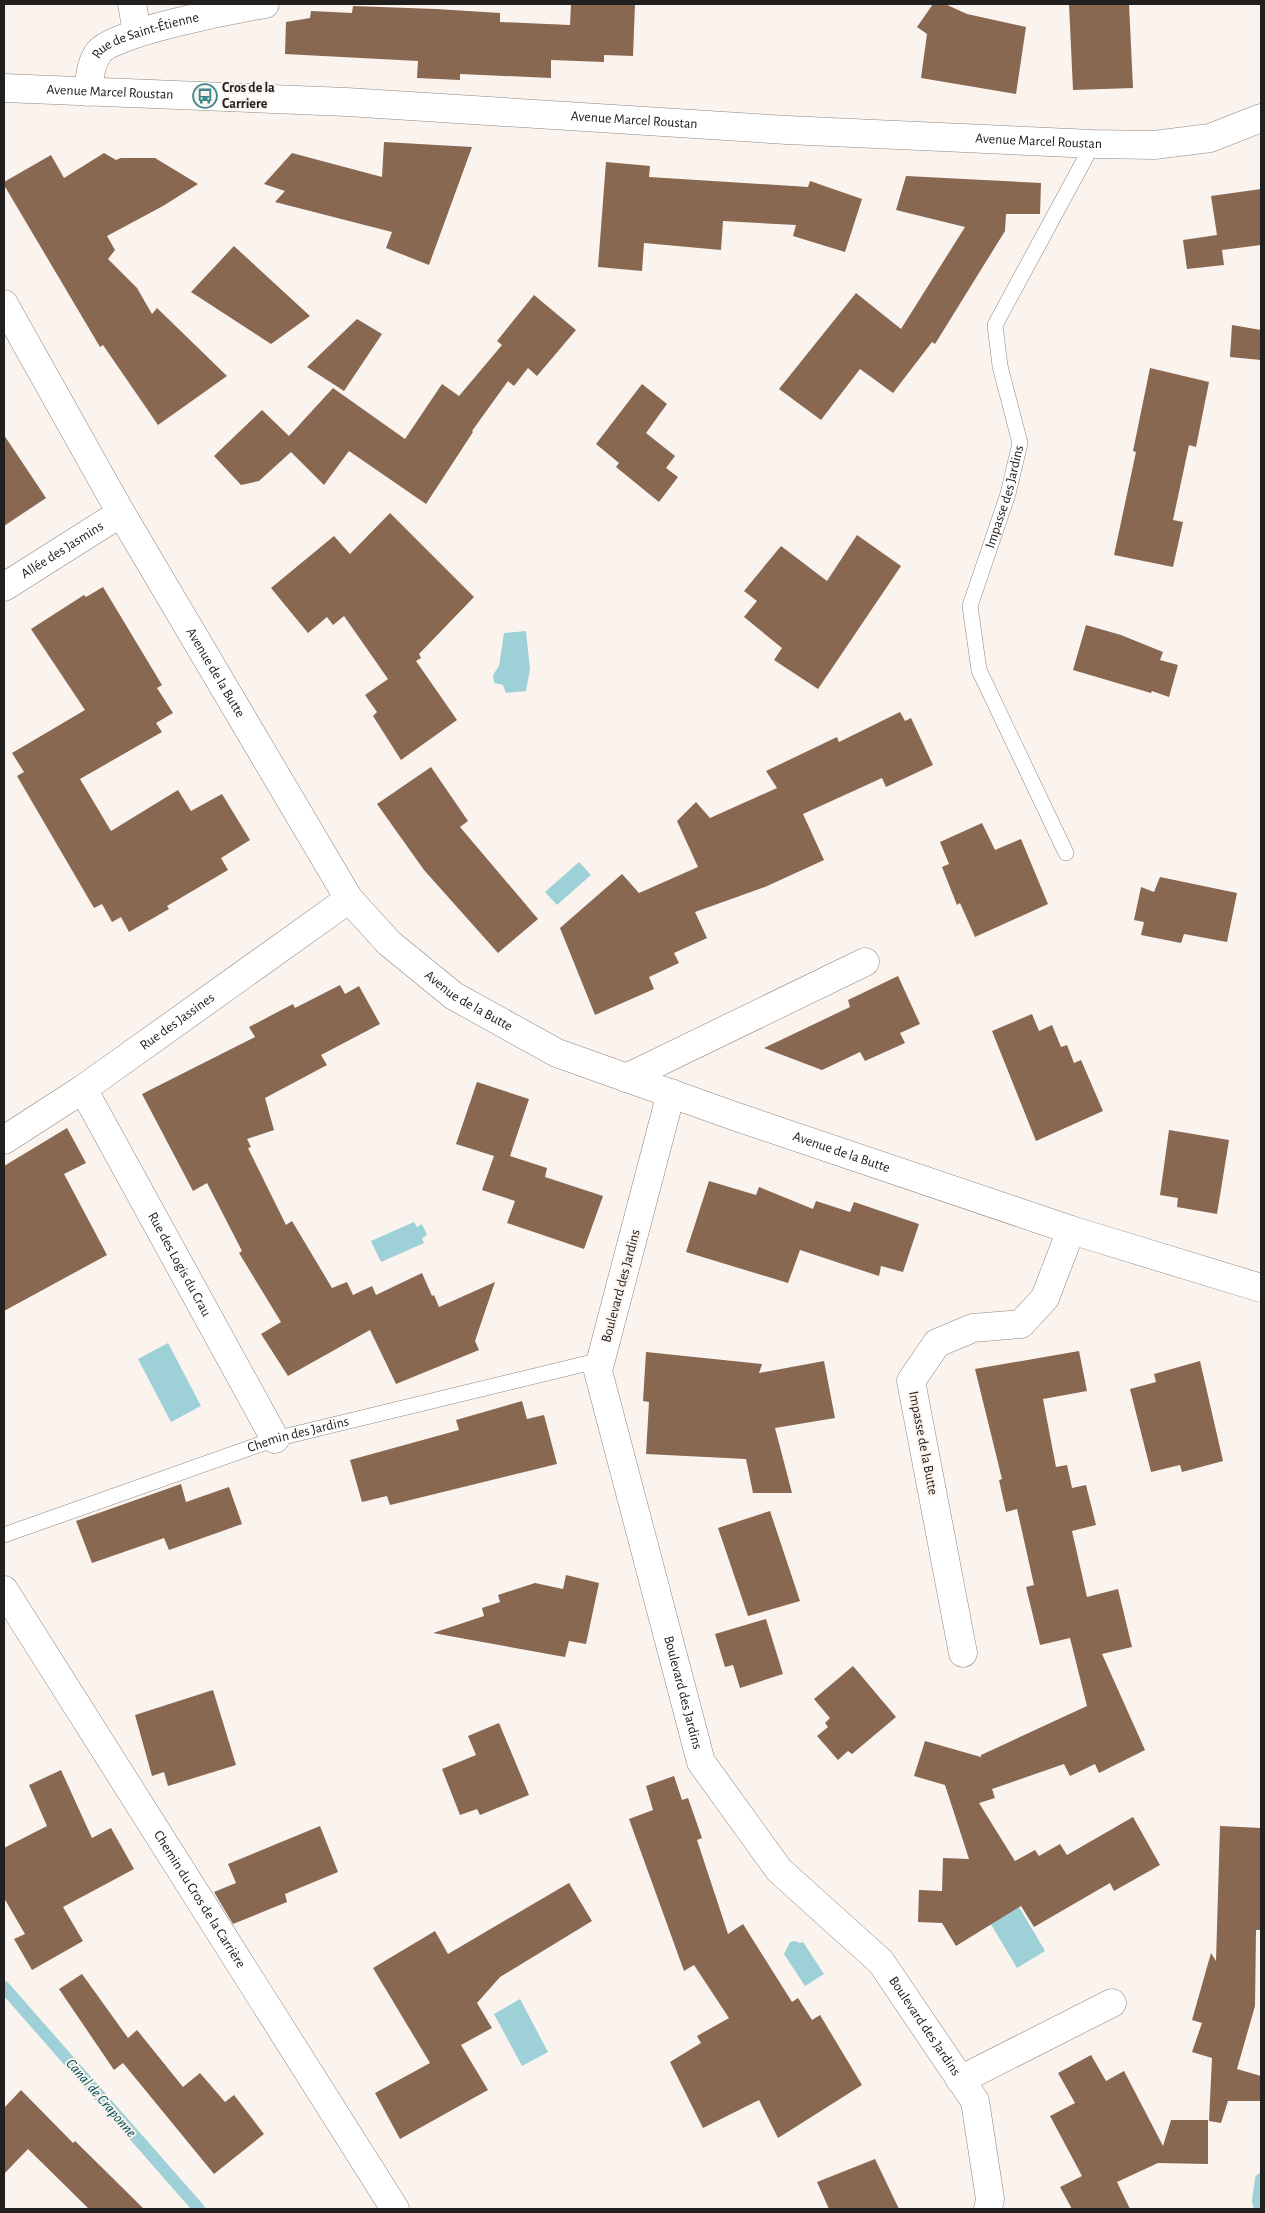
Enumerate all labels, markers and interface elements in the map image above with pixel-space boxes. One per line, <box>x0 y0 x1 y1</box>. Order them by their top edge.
street label: Rue de Saint-Étienne <box>90 10 200 61</box>
place label: Cros de la Carriere <box>222 81 275 111</box>
street label: Avenue Marcel Roustan <box>46 83 174 102</box>
bus stop icon: Cros de la Carriere <box>192 83 218 109</box>
street label: Avenue Marcel Roustan <box>570 109 698 131</box>
street label: Avenue Marcel Roustan <box>975 132 1102 151</box>
street label: Impasse des Jardins <box>983 444 1026 550</box>
street label: Allée des Jasmins <box>19 519 106 581</box>
street label: Avenue de la Butte <box>184 625 247 720</box>
street label: Avenue de la Butte <box>422 968 515 1034</box>
street label: Rue des Jassines <box>138 990 217 1053</box>
street label: Avenue de la Butte <box>791 1129 892 1175</box>
street label: Rue des Logis du Crau <box>145 1210 213 1319</box>
street label: Boulevard des Jardins <box>599 1228 643 1344</box>
street label: Impasse de la Butte <box>906 1390 940 1496</box>
street label: Chemin des Jardins <box>246 1414 350 1455</box>
street label: Boulevard des Jardins <box>661 1634 704 1751</box>
street label: Chemin du Cros de la Carrière <box>151 1828 248 1971</box>
street label: Boulevard des Jardins <box>886 1974 963 2079</box>
water label: Canal de Craponne <box>63 2056 139 2140</box>

